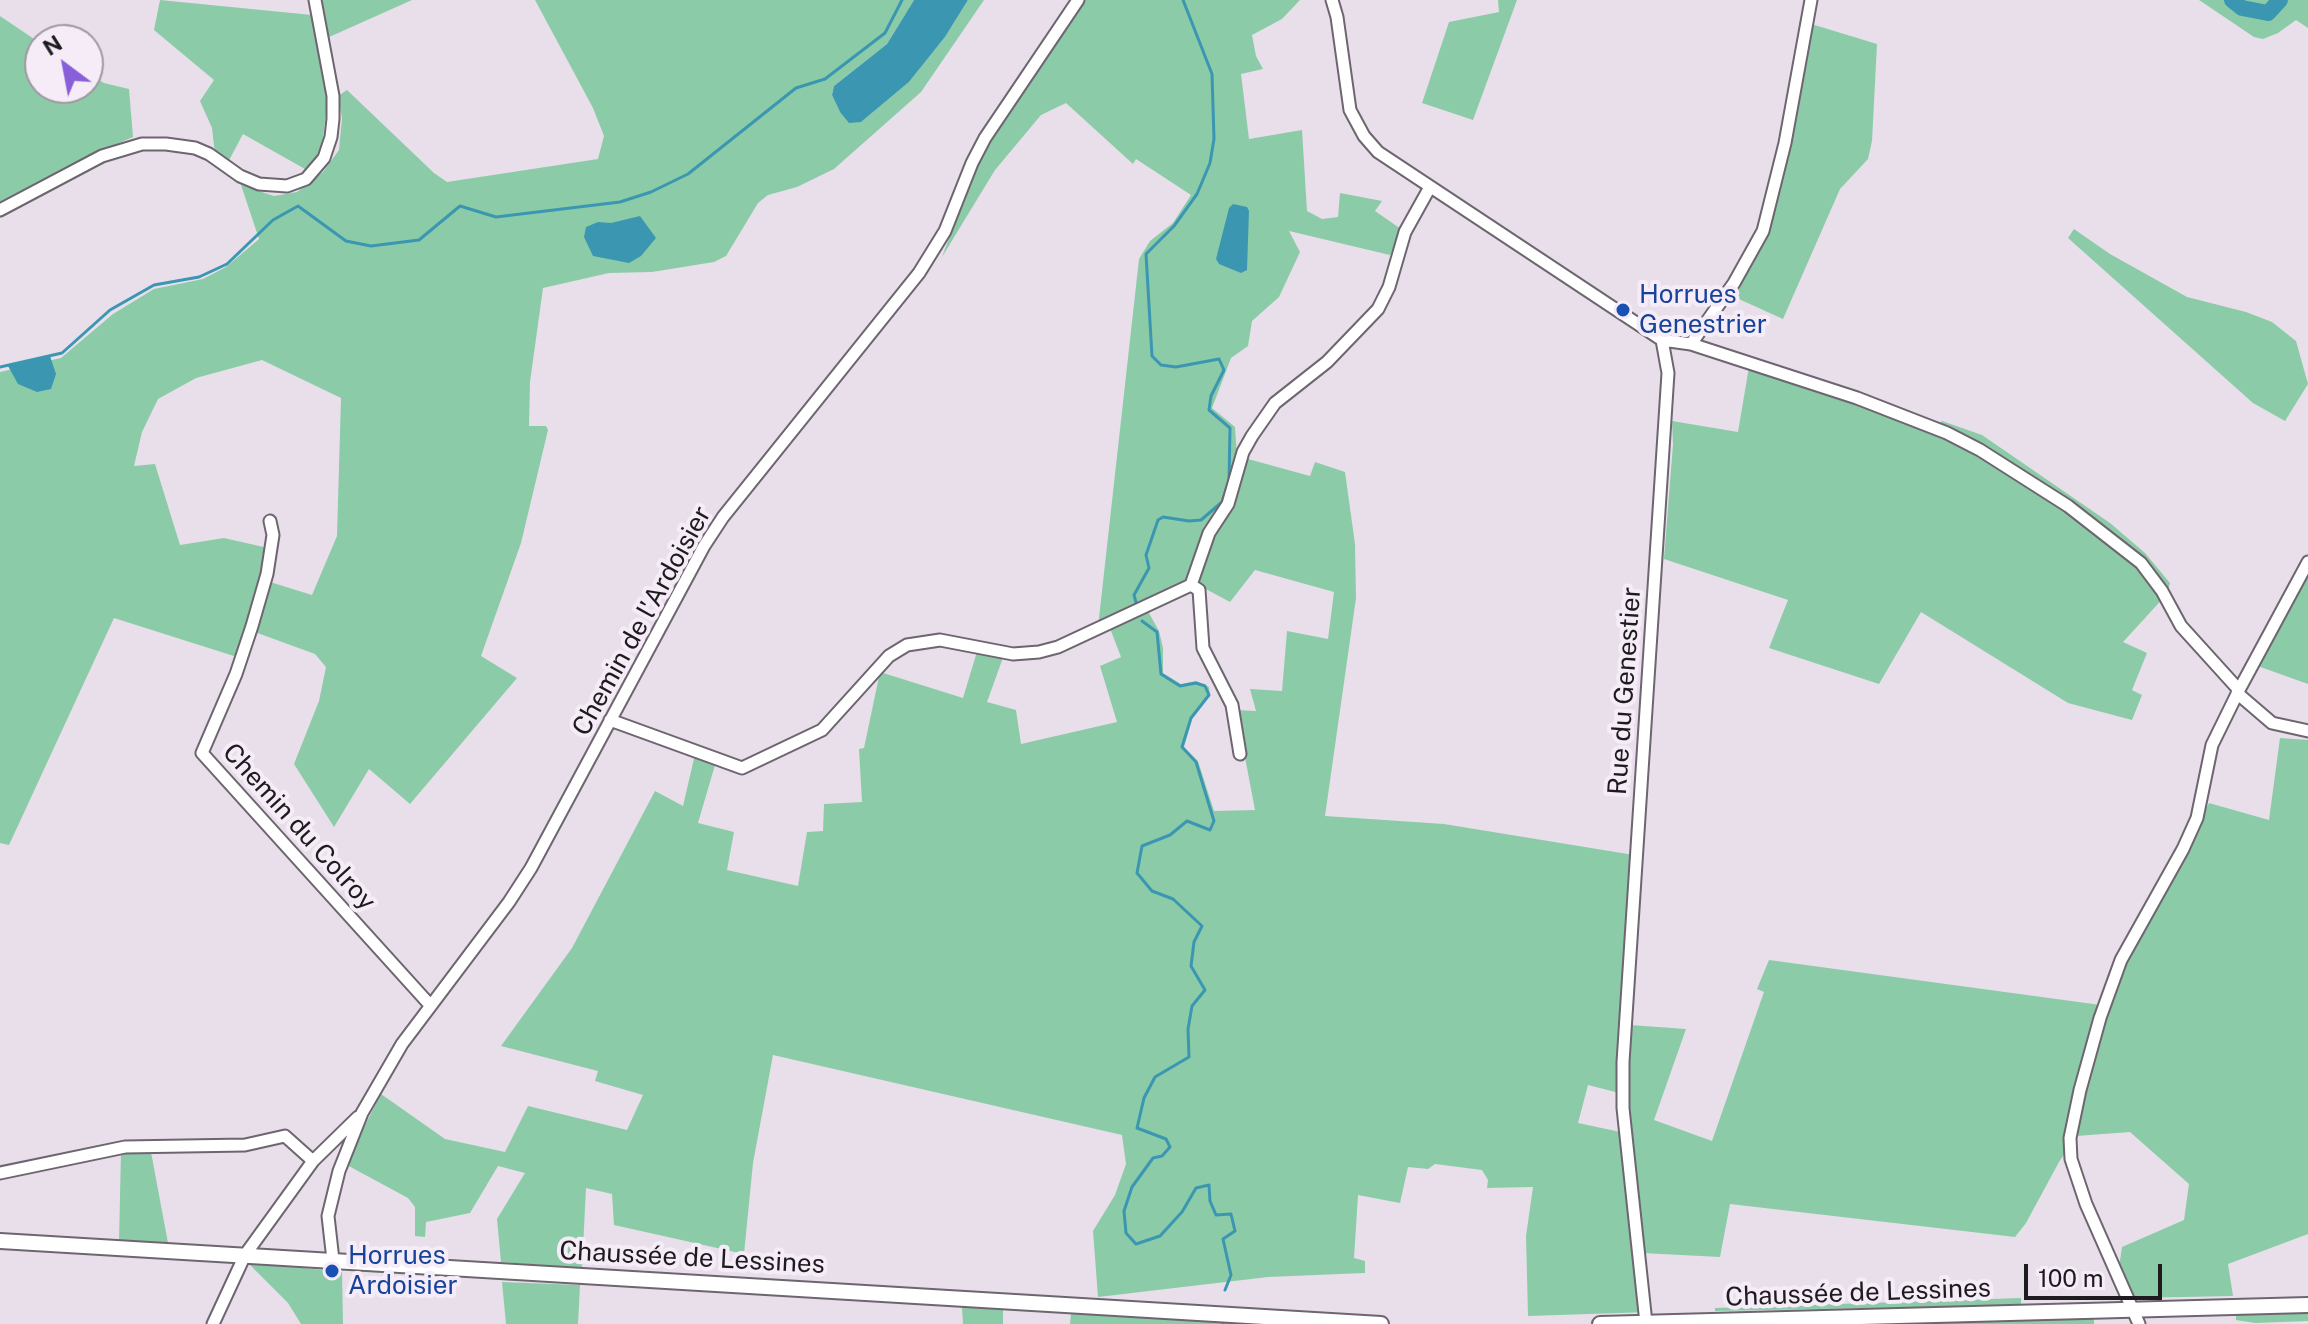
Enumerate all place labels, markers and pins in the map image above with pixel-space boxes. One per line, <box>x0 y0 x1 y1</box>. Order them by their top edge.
place label: Horrues Genestrier <box>1639 279 1767 340</box>
marker: Horrues Genestrier <box>1614 301 1632 319</box>
place label: Horrues Ardoisier <box>348 1240 458 1302</box>
marker: Horrues Ardoisier <box>323 1262 341 1280</box>

